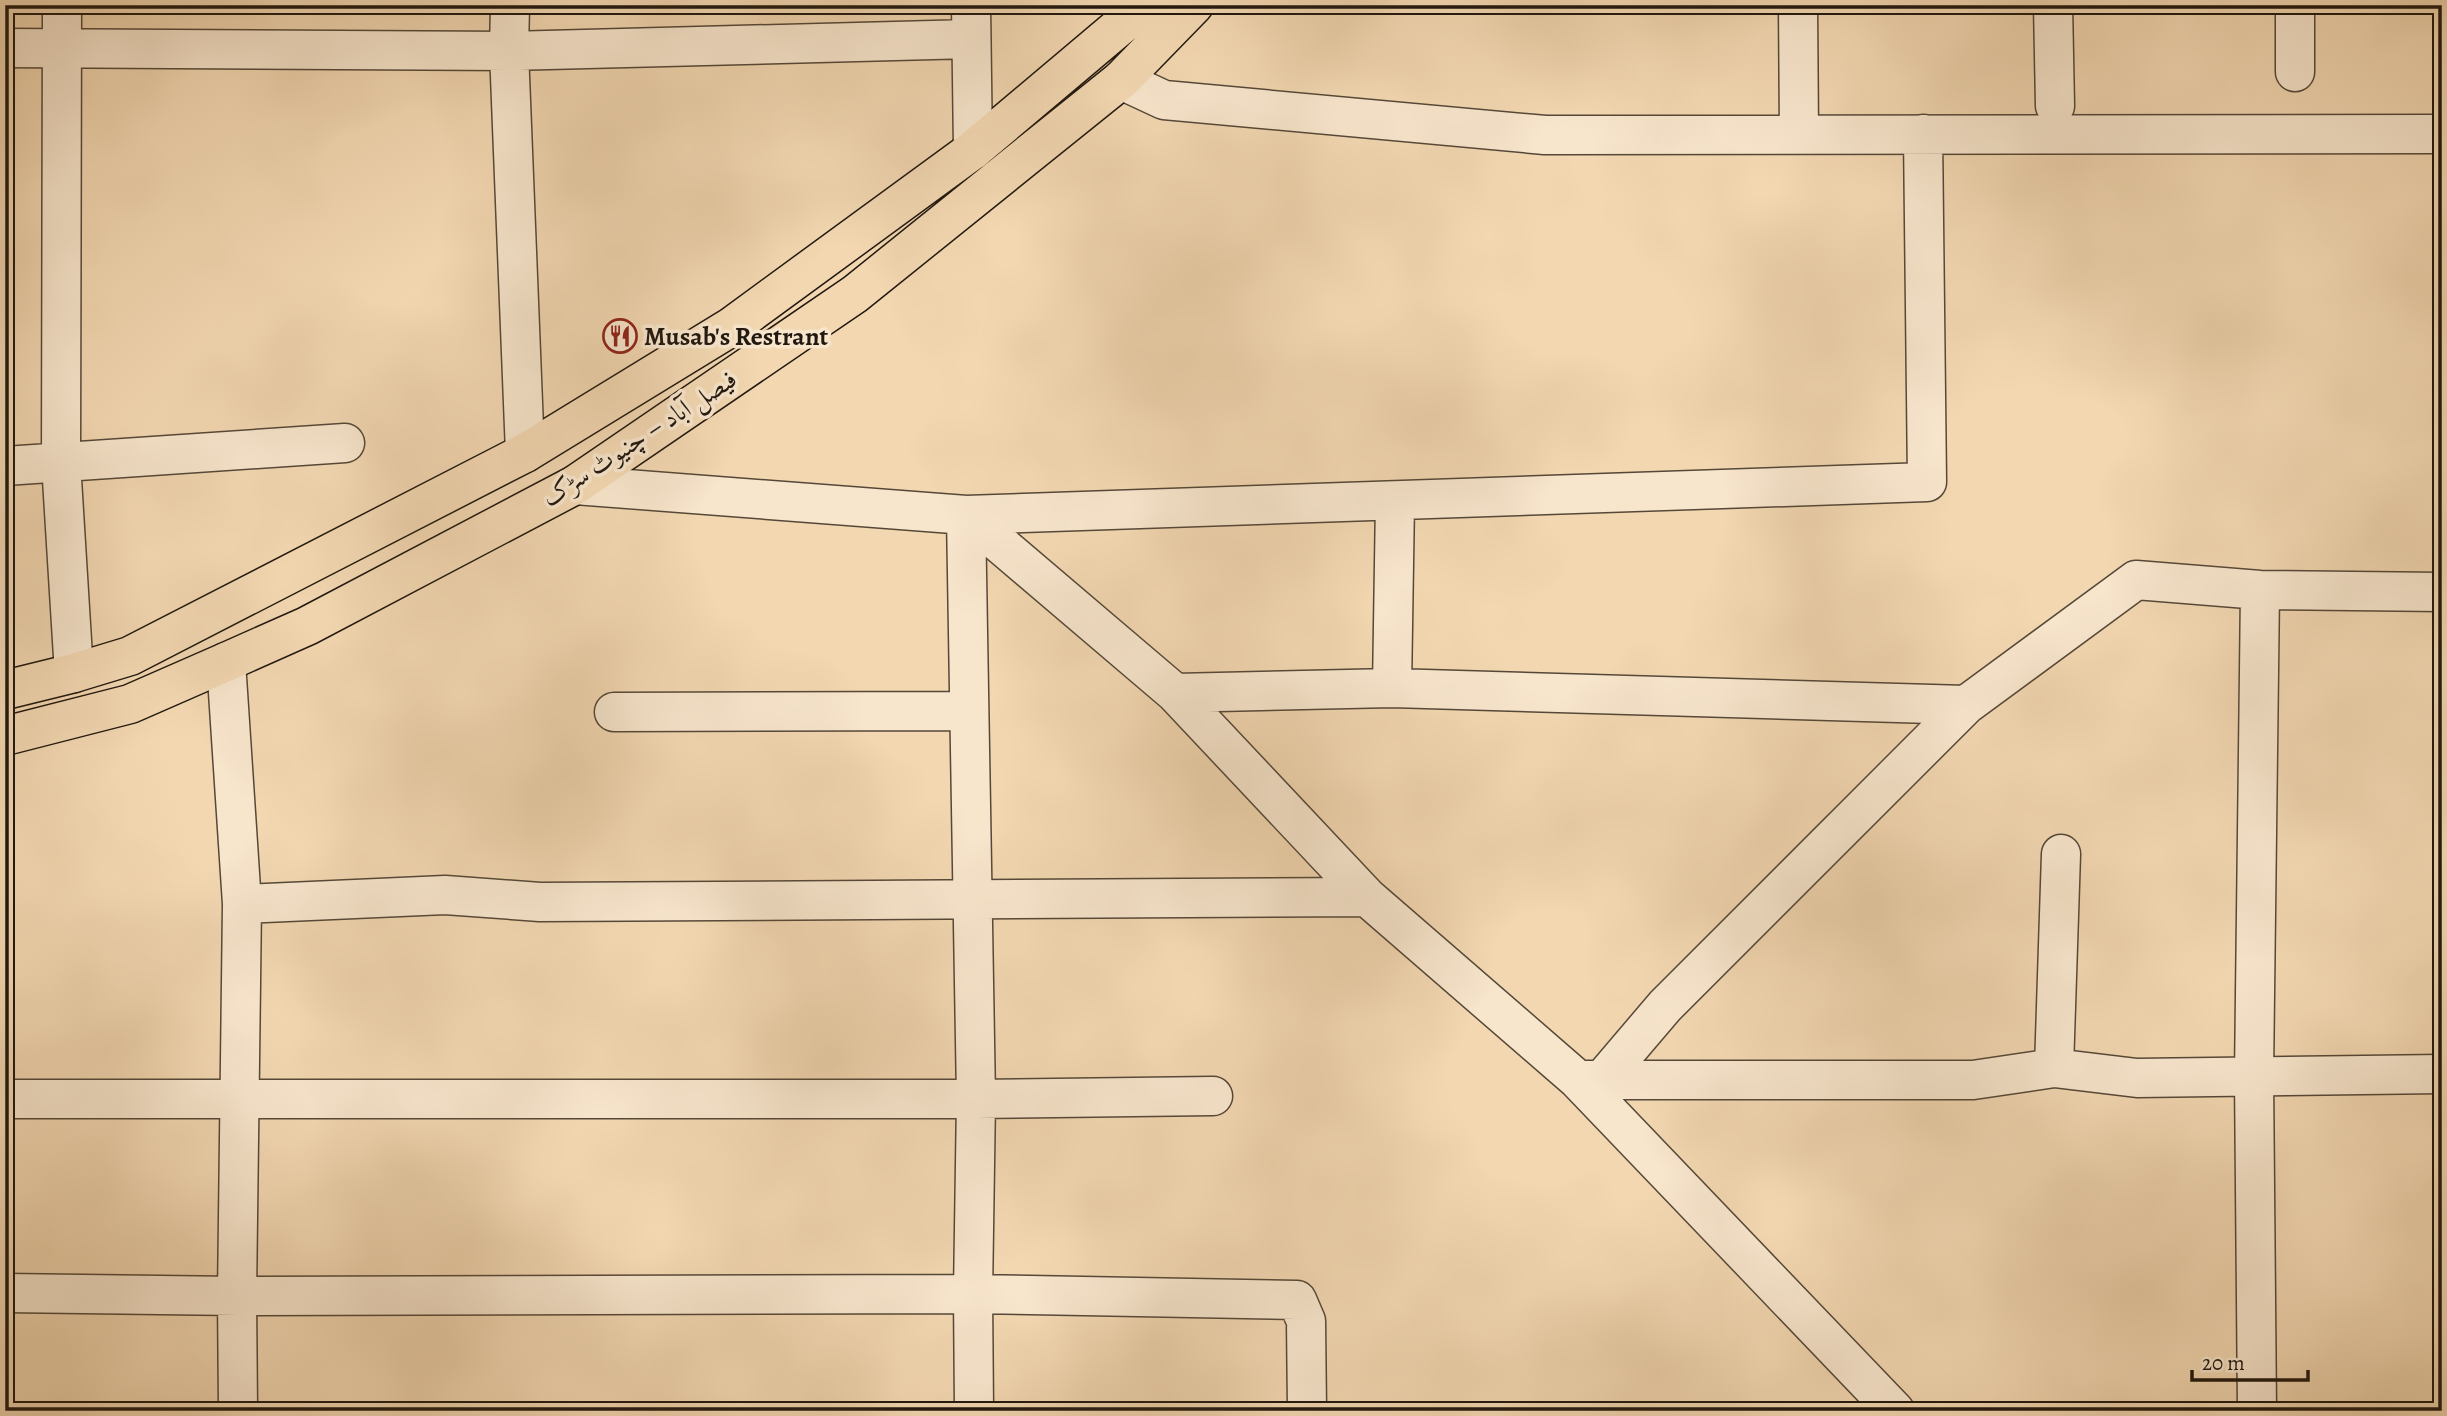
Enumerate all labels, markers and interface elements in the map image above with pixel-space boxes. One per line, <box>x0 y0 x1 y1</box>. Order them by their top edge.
restaurant icon: Musab's Restrant <box>601 317 639 355</box>
place label: Musab's Restrant <box>644 319 829 354</box>
street label: فیصل آباد – چنیوٹ سڑک <box>534 362 744 514</box>
scale bar <box>2192 1339 2307 1383</box>
text: 20 m <box>2202 1349 2245 1377</box>

